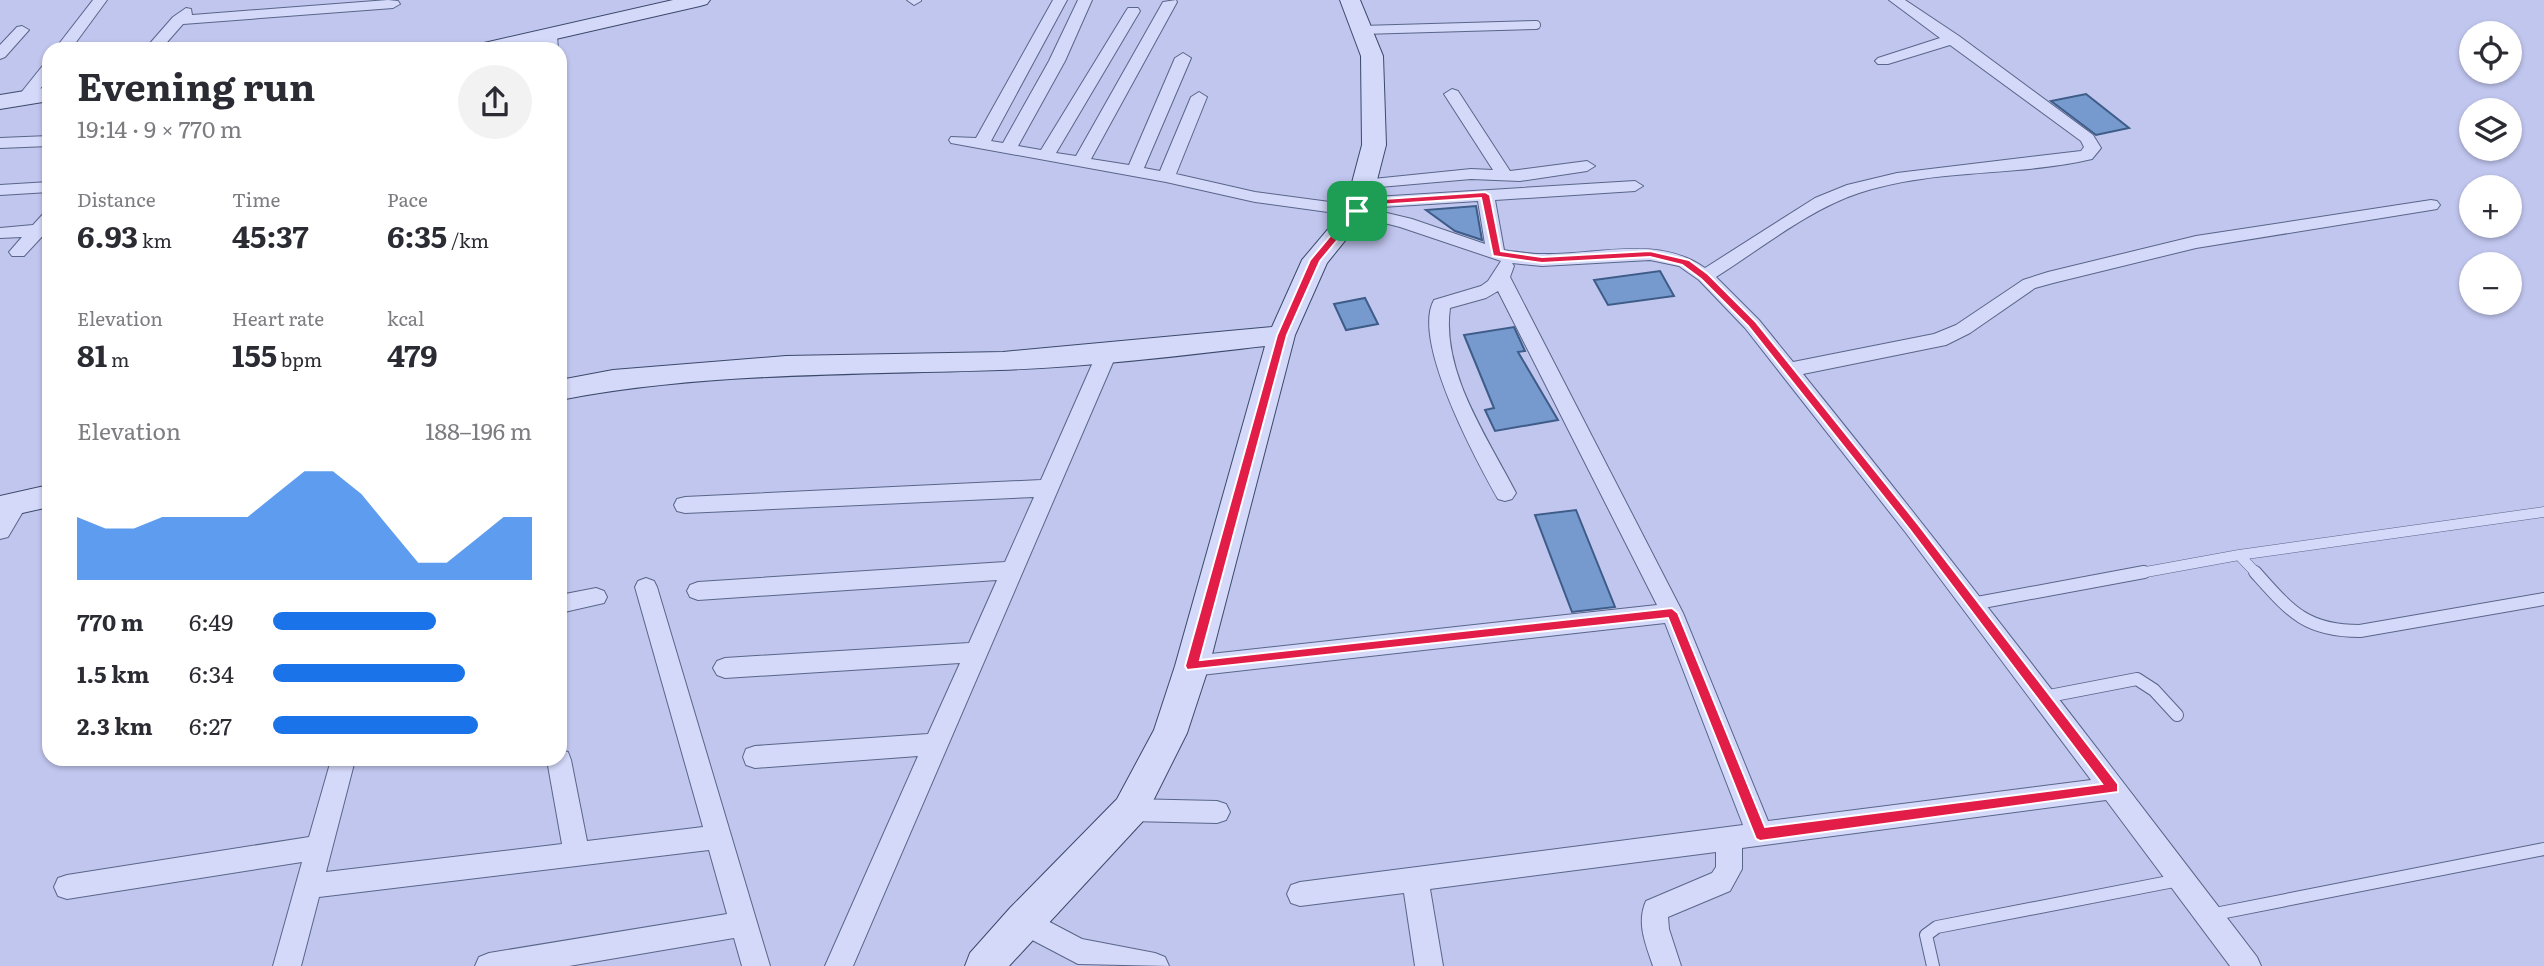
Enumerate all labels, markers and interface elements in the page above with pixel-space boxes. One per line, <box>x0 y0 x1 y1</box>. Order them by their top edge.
map controls <box>2459 21 2522 315</box>
button: locate <box>2459 21 2522 84</box>
text: Evening run <box>77 56 315 113</box>
button: share <box>458 65 532 139</box>
button: layers <box>2459 98 2522 161</box>
text: 19:14 · 9 × 770 m <box>77 111 242 145</box>
button: + <box>2459 175 2522 238</box>
pin <box>1327 181 1387 241</box>
text: Distance <box>77 185 156 213</box>
text: Time <box>232 185 280 213</box>
text: Pace <box>387 185 428 213</box>
icon: arrive <box>1338 192 1376 230</box>
text: 6.93 <box>77 213 138 257</box>
text: 45:37 <box>232 213 309 257</box>
text: 6:35 <box>387 213 447 257</box>
text: km <box>138 226 172 254</box>
text: /km <box>447 226 489 254</box>
button: − <box>2459 252 2522 315</box>
text: Elevation <box>77 304 163 332</box>
text: Heart rate <box>232 304 324 332</box>
text: kcal <box>387 304 424 332</box>
text: 81 <box>77 332 107 376</box>
text: 155 <box>232 332 277 376</box>
text: 479 <box>387 332 438 376</box>
text: m <box>107 345 129 373</box>
text: bpm <box>277 345 322 373</box>
text: Elevation <box>77 413 181 447</box>
text: 188–196 m <box>425 413 532 447</box>
text: 770 m <box>77 604 144 638</box>
text: 6:49 <box>189 604 233 638</box>
text: 1.5 km <box>77 656 150 690</box>
text: 6:34 <box>189 656 234 690</box>
text: 2.3 km <box>77 708 153 742</box>
text: 6:27 <box>189 708 232 742</box>

